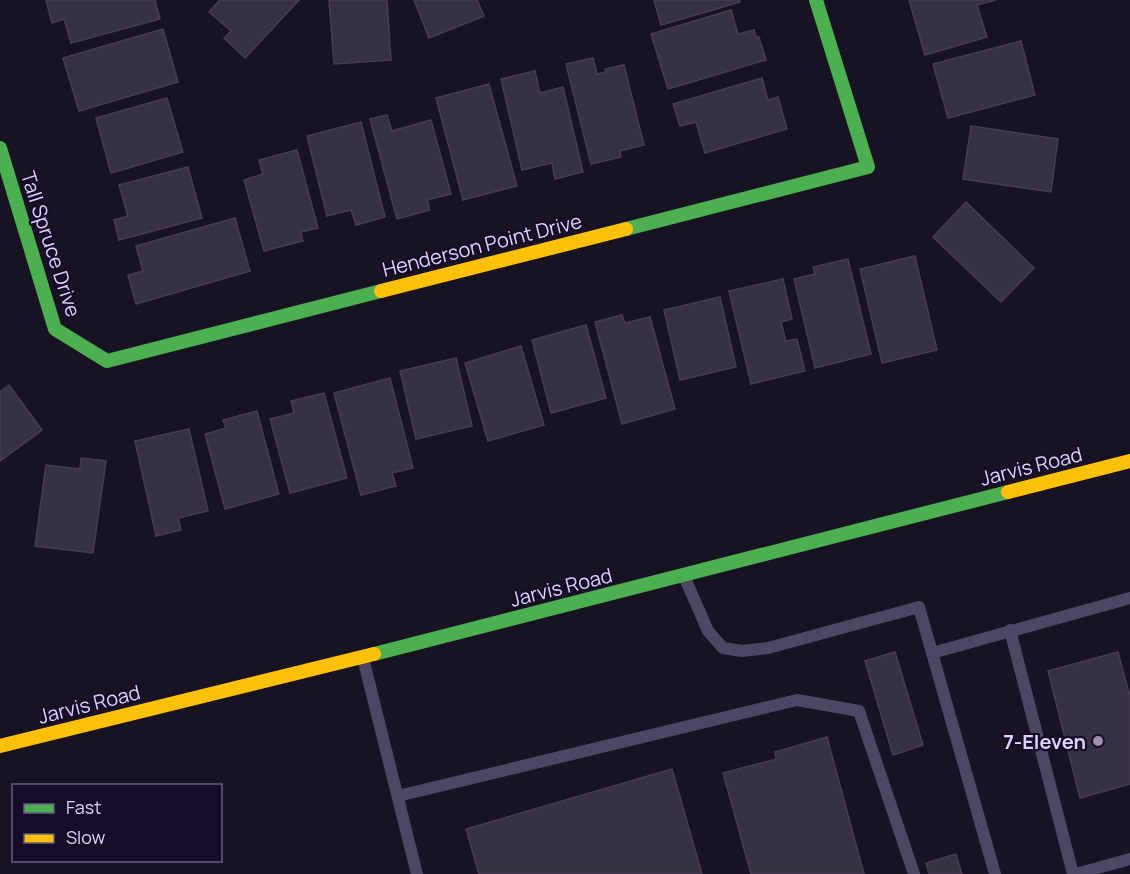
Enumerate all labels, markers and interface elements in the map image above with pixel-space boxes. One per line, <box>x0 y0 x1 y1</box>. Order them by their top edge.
street label: Tall Spruce Drive <box>15 168 87 320</box>
street label: Henderson Point Drive <box>379 207 585 283</box>
street label: Jarvis Road <box>977 440 1085 492</box>
street label: Jarvis Road <box>507 561 615 613</box>
street label: Jarvis Road <box>35 678 143 730</box>
place label: 7-Eleven <box>1003 728 1086 755</box>
marker: 7-Eleven <box>1091 734 1105 748</box>
legend <box>12 784 222 862</box>
text: Fast <box>66 795 101 819</box>
text: Slow <box>66 825 106 849</box>

